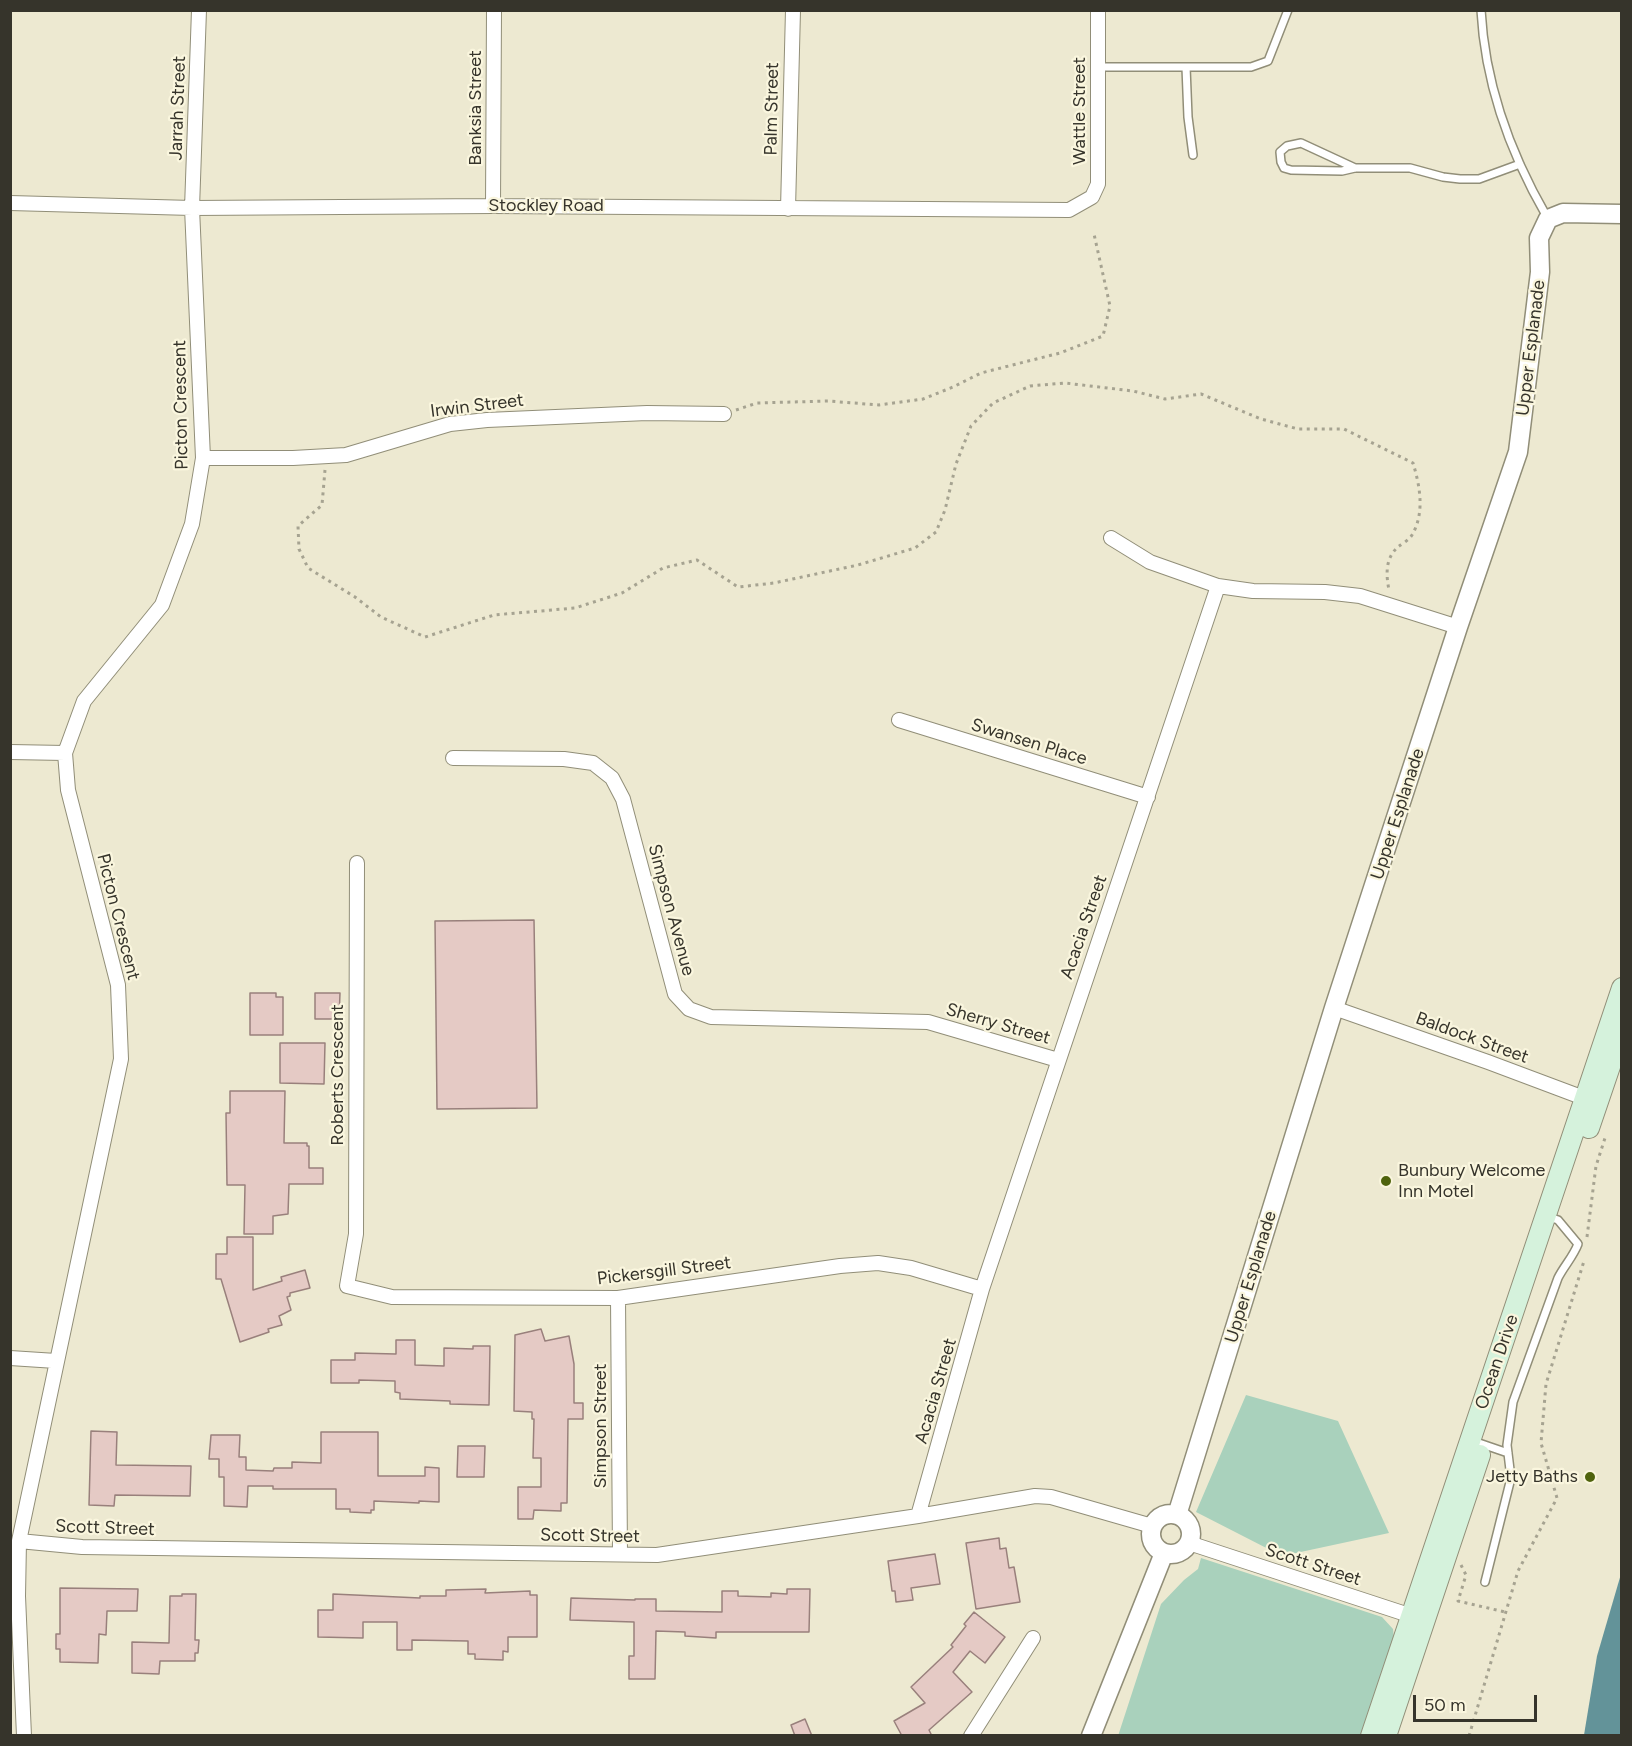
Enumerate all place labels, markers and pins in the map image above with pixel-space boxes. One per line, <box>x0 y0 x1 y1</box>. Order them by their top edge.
place label: Bunbury Welcome Inn Motel <box>1398 1160 1545 1202</box>
marker: Bunbury Welcome Inn Motel <box>1379 1174 1393 1188</box>
place label: Jetty Baths <box>1486 1466 1578 1488</box>
marker: Jetty Baths <box>1583 1470 1597 1484</box>

